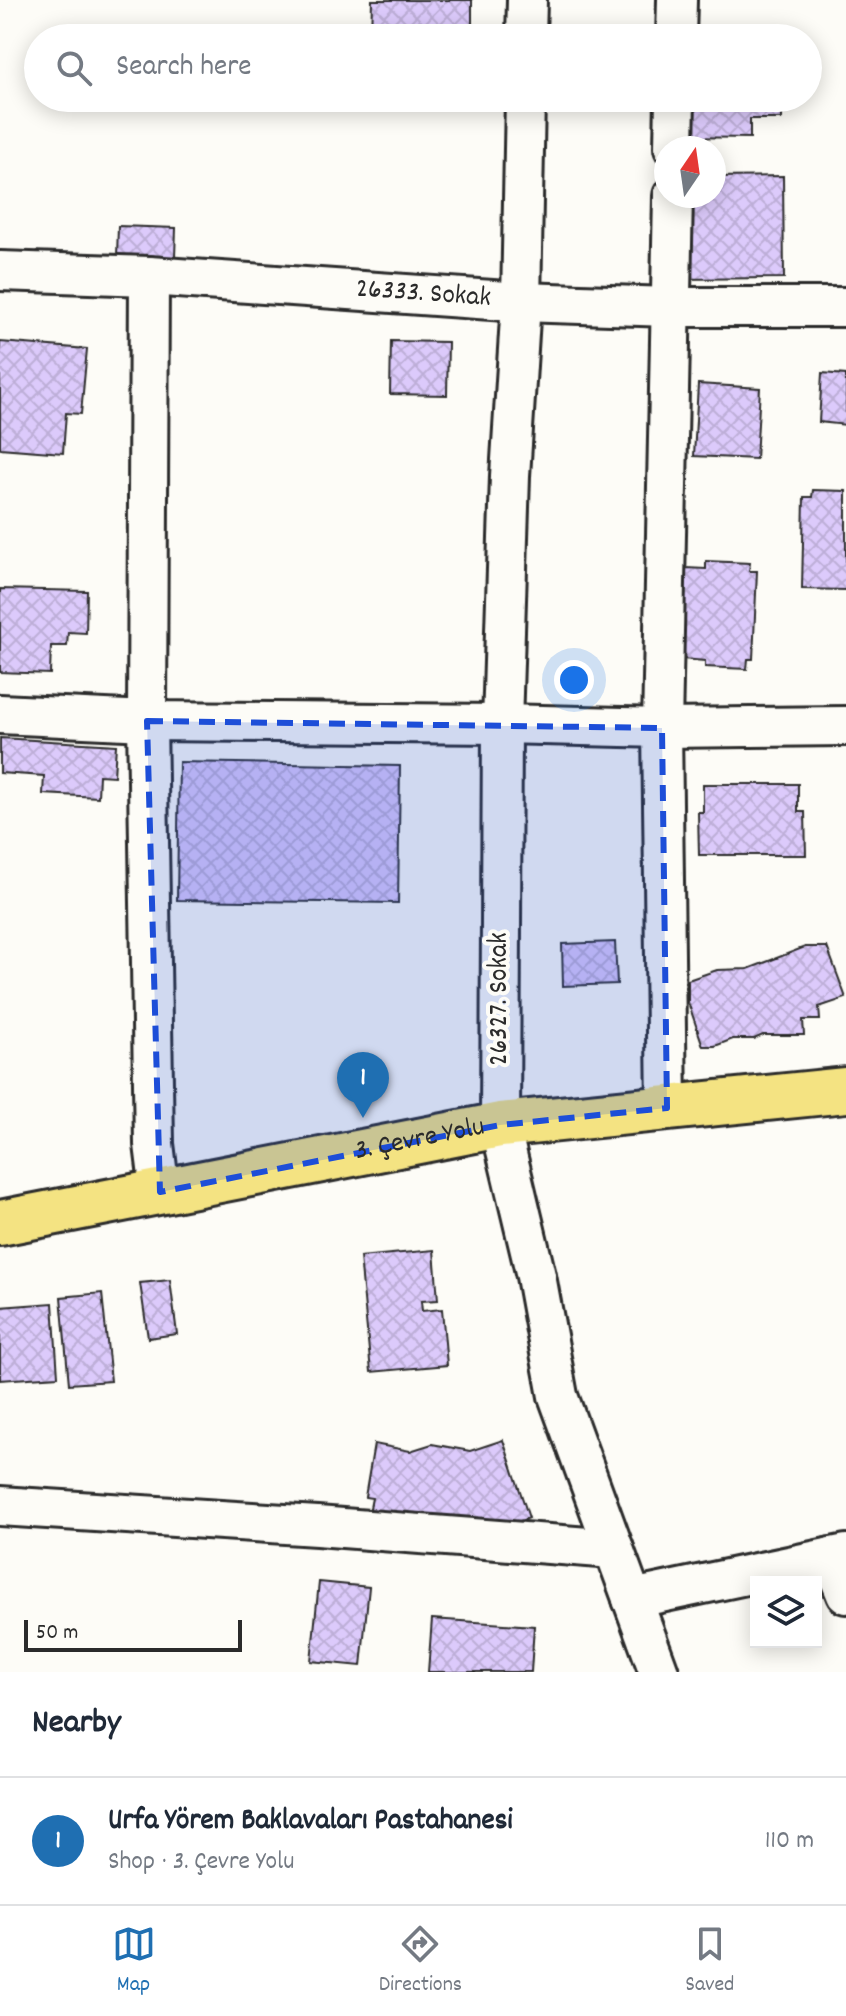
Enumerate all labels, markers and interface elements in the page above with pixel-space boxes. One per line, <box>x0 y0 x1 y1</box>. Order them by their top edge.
search box <box>24 24 822 112</box>
icon: search <box>52 46 96 90</box>
text: Search here <box>116 47 252 90</box>
north arrow <box>654 136 726 208</box>
street label: 26333. Sokak <box>354 270 492 320</box>
your location <box>554 660 594 700</box>
street label: 26327. Sokak <box>481 932 521 1066</box>
pin: 1 <box>337 1052 389 1118</box>
street label: 3. Çevre Yolu <box>352 1108 488 1173</box>
map controls <box>750 1576 822 1648</box>
button: layers <box>750 1576 822 1648</box>
scale bar <box>24 1616 242 1652</box>
text: 50 m <box>36 1618 78 1649</box>
text: Nearby <box>32 1700 121 1749</box>
text: Urfa Yörem Baklavaları Pastahanesi <box>108 1801 513 1844</box>
text: 1 <box>55 1823 61 1860</box>
text: 110 m <box>765 1823 814 1860</box>
text: Shop · 3. Çevre Yolu <box>108 1844 294 1881</box>
tab: Map <box>112 1922 156 2001</box>
tab: Directions <box>379 1922 462 2001</box>
tab: Saved <box>685 1922 734 2001</box>

